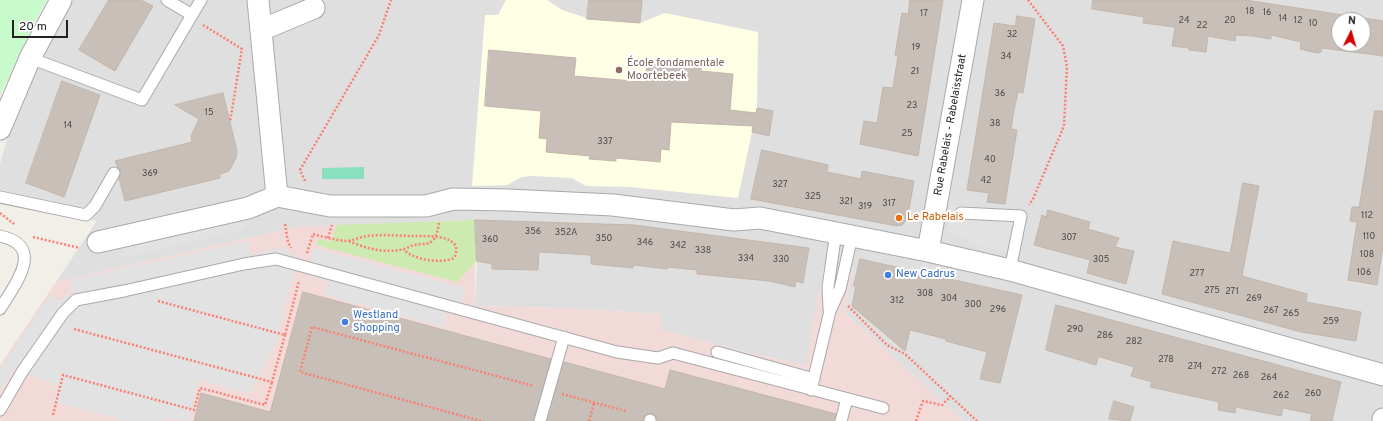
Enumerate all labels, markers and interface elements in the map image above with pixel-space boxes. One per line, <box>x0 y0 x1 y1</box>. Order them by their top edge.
house number: 18 <box>1246 7 1254 17</box>
house number: 16 <box>1263 8 1271 18</box>
house number: 17 <box>920 9 928 19</box>
scale bar <box>14 12 70 38</box>
north arrow <box>1331 12 1371 52</box>
house number: 14 <box>1279 14 1287 24</box>
text: N <box>1347 14 1357 28</box>
house number: 24 <box>1178 16 1190 26</box>
house number: 20 <box>1224 16 1236 26</box>
house number: 12 <box>1294 16 1302 26</box>
text: 20 m <box>19 19 47 35</box>
house number: 10 <box>1308 19 1318 29</box>
house number: 22 <box>1196 21 1208 31</box>
house number: 32 <box>1007 30 1017 40</box>
house number: 19 <box>912 43 920 53</box>
house number: 34 <box>1000 52 1012 62</box>
street label: Rue Rabelais - Rabelaisstraat <box>932 53 970 197</box>
place label: École fondamentale Moortebeek <box>627 57 724 83</box>
marker: École fondamentale Moortebeek <box>614 65 624 75</box>
house number: 21 <box>911 67 919 77</box>
house number: 36 <box>995 89 1005 99</box>
house number: 23 <box>907 101 917 111</box>
house number: 15 <box>205 108 213 118</box>
house number: 38 <box>990 119 1000 129</box>
house number: 14 <box>64 121 72 131</box>
house number: 25 <box>901 129 913 139</box>
house number: 337 <box>597 137 613 147</box>
house number: 40 <box>984 155 996 165</box>
house number: 369 <box>142 169 158 179</box>
house number: 42 <box>980 176 992 186</box>
house number: 327 <box>772 180 788 190</box>
house number: 325 <box>805 192 821 202</box>
house number: 321 <box>839 197 853 207</box>
house number: 317 <box>882 199 896 209</box>
house number: 319 <box>858 202 872 212</box>
place label: Le Rabelais <box>907 211 964 225</box>
house number: 112 <box>1361 211 1373 221</box>
marker: Le Rabelais <box>894 213 904 223</box>
house number: 356 <box>525 227 541 237</box>
house number: 352A <box>555 228 577 238</box>
house number: 110 <box>1363 232 1375 242</box>
house number: 307 <box>1061 233 1077 243</box>
house number: 350 <box>596 234 612 244</box>
house number: 360 <box>482 235 498 245</box>
house number: 346 <box>637 238 653 248</box>
house number: 342 <box>670 241 686 251</box>
house number: 338 <box>695 246 711 256</box>
house number: 108 <box>1360 250 1374 260</box>
house number: 334 <box>738 254 754 264</box>
house number: 330 <box>773 255 789 265</box>
house number: 305 <box>1093 255 1109 265</box>
place label: New Cadrus <box>896 268 955 282</box>
house number: 106 <box>1357 268 1371 278</box>
house number: 277 <box>1189 269 1205 279</box>
marker: New Cadrus <box>883 270 893 280</box>
house number: 275 <box>1204 286 1220 296</box>
house number: 271 <box>1225 287 1239 297</box>
house number: 308 <box>917 289 933 299</box>
house number: 304 <box>941 294 957 304</box>
house number: 269 <box>1246 294 1262 304</box>
house number: 312 <box>890 296 904 306</box>
house number: 300 <box>965 300 981 310</box>
house number: 296 <box>990 305 1006 315</box>
house number: 267 <box>1263 306 1279 316</box>
place label: Westland Shopping <box>353 309 400 335</box>
house number: 265 <box>1283 309 1299 319</box>
marker: Westland Shopping <box>340 317 350 327</box>
house number: 259 <box>1323 317 1339 327</box>
house number: 290 <box>1067 325 1083 335</box>
house number: 286 <box>1097 331 1113 341</box>
house number: 282 <box>1126 337 1142 347</box>
house number: 278 <box>1158 355 1174 365</box>
house number: 274 <box>1188 362 1202 372</box>
house number: 272 <box>1211 367 1227 377</box>
house number: 268 <box>1233 371 1249 381</box>
house number: 264 <box>1261 373 1277 383</box>
house number: 260 <box>1305 389 1321 399</box>
house number: 262 <box>1273 391 1289 401</box>

